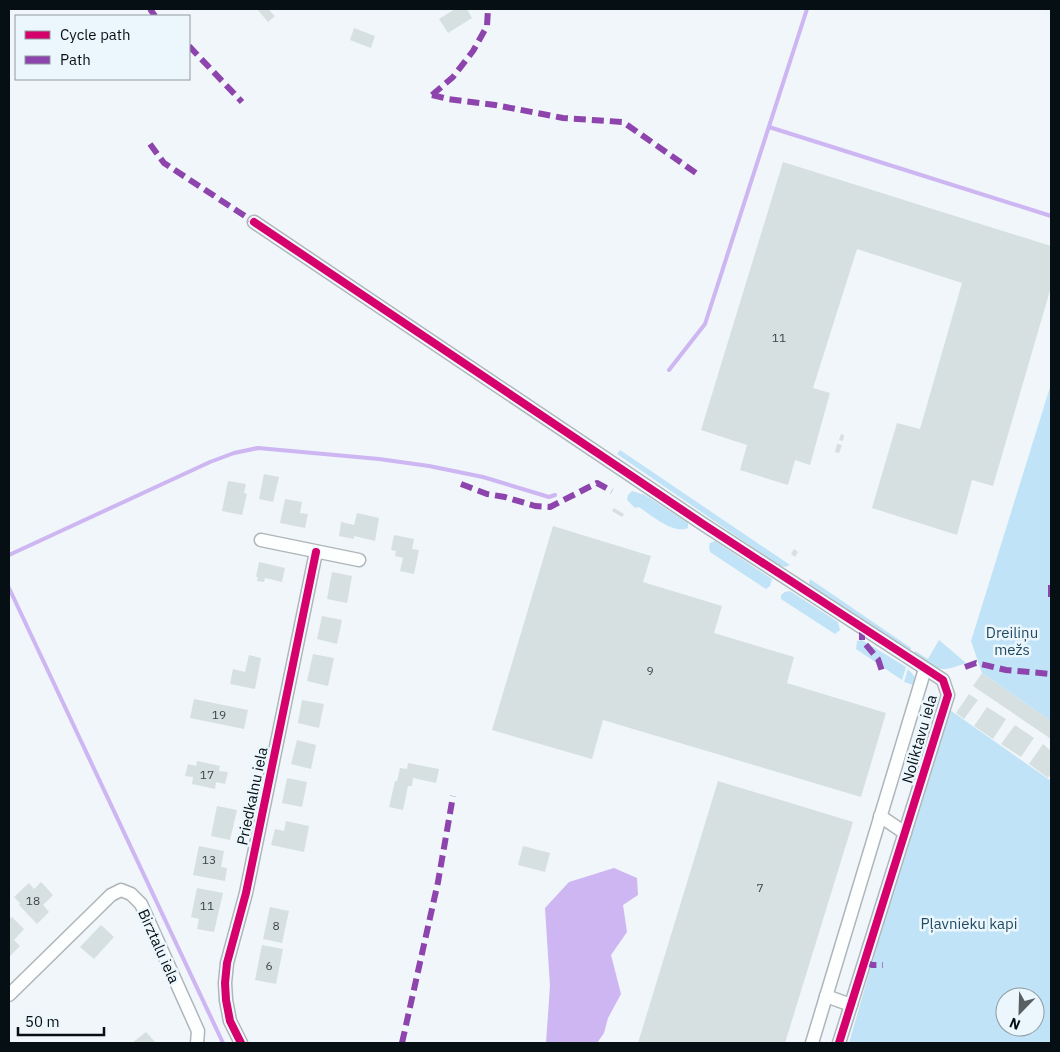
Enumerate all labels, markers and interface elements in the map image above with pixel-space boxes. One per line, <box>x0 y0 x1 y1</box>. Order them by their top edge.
legend <box>15 15 190 80</box>
text: Cycle path <box>60 25 131 44</box>
text: Path <box>60 50 91 69</box>
house number: 11 <box>772 330 786 345</box>
park label: Dreiliņu mežs <box>986 623 1038 659</box>
house number: 9 <box>646 663 654 678</box>
street label: Noliktavu iela <box>897 693 941 785</box>
house number: 19 <box>212 707 226 722</box>
street label: Priedkalnu iela <box>232 745 272 847</box>
house number: 17 <box>200 767 214 782</box>
house number: 13 <box>202 852 216 867</box>
house number: 7 <box>756 880 764 895</box>
house number: 18 <box>26 893 40 908</box>
house number: 11 <box>200 898 214 913</box>
street label: Birztalu iela <box>134 906 184 986</box>
park label: Pļavnieku kapi <box>920 914 1018 933</box>
house number: 8 <box>272 918 280 933</box>
house number: 6 <box>265 958 273 973</box>
north arrow <box>995 987 1045 1037</box>
scale bar <box>18 1004 104 1036</box>
text: 50 m <box>25 1012 60 1031</box>
text: N <box>1007 1014 1023 1034</box>

